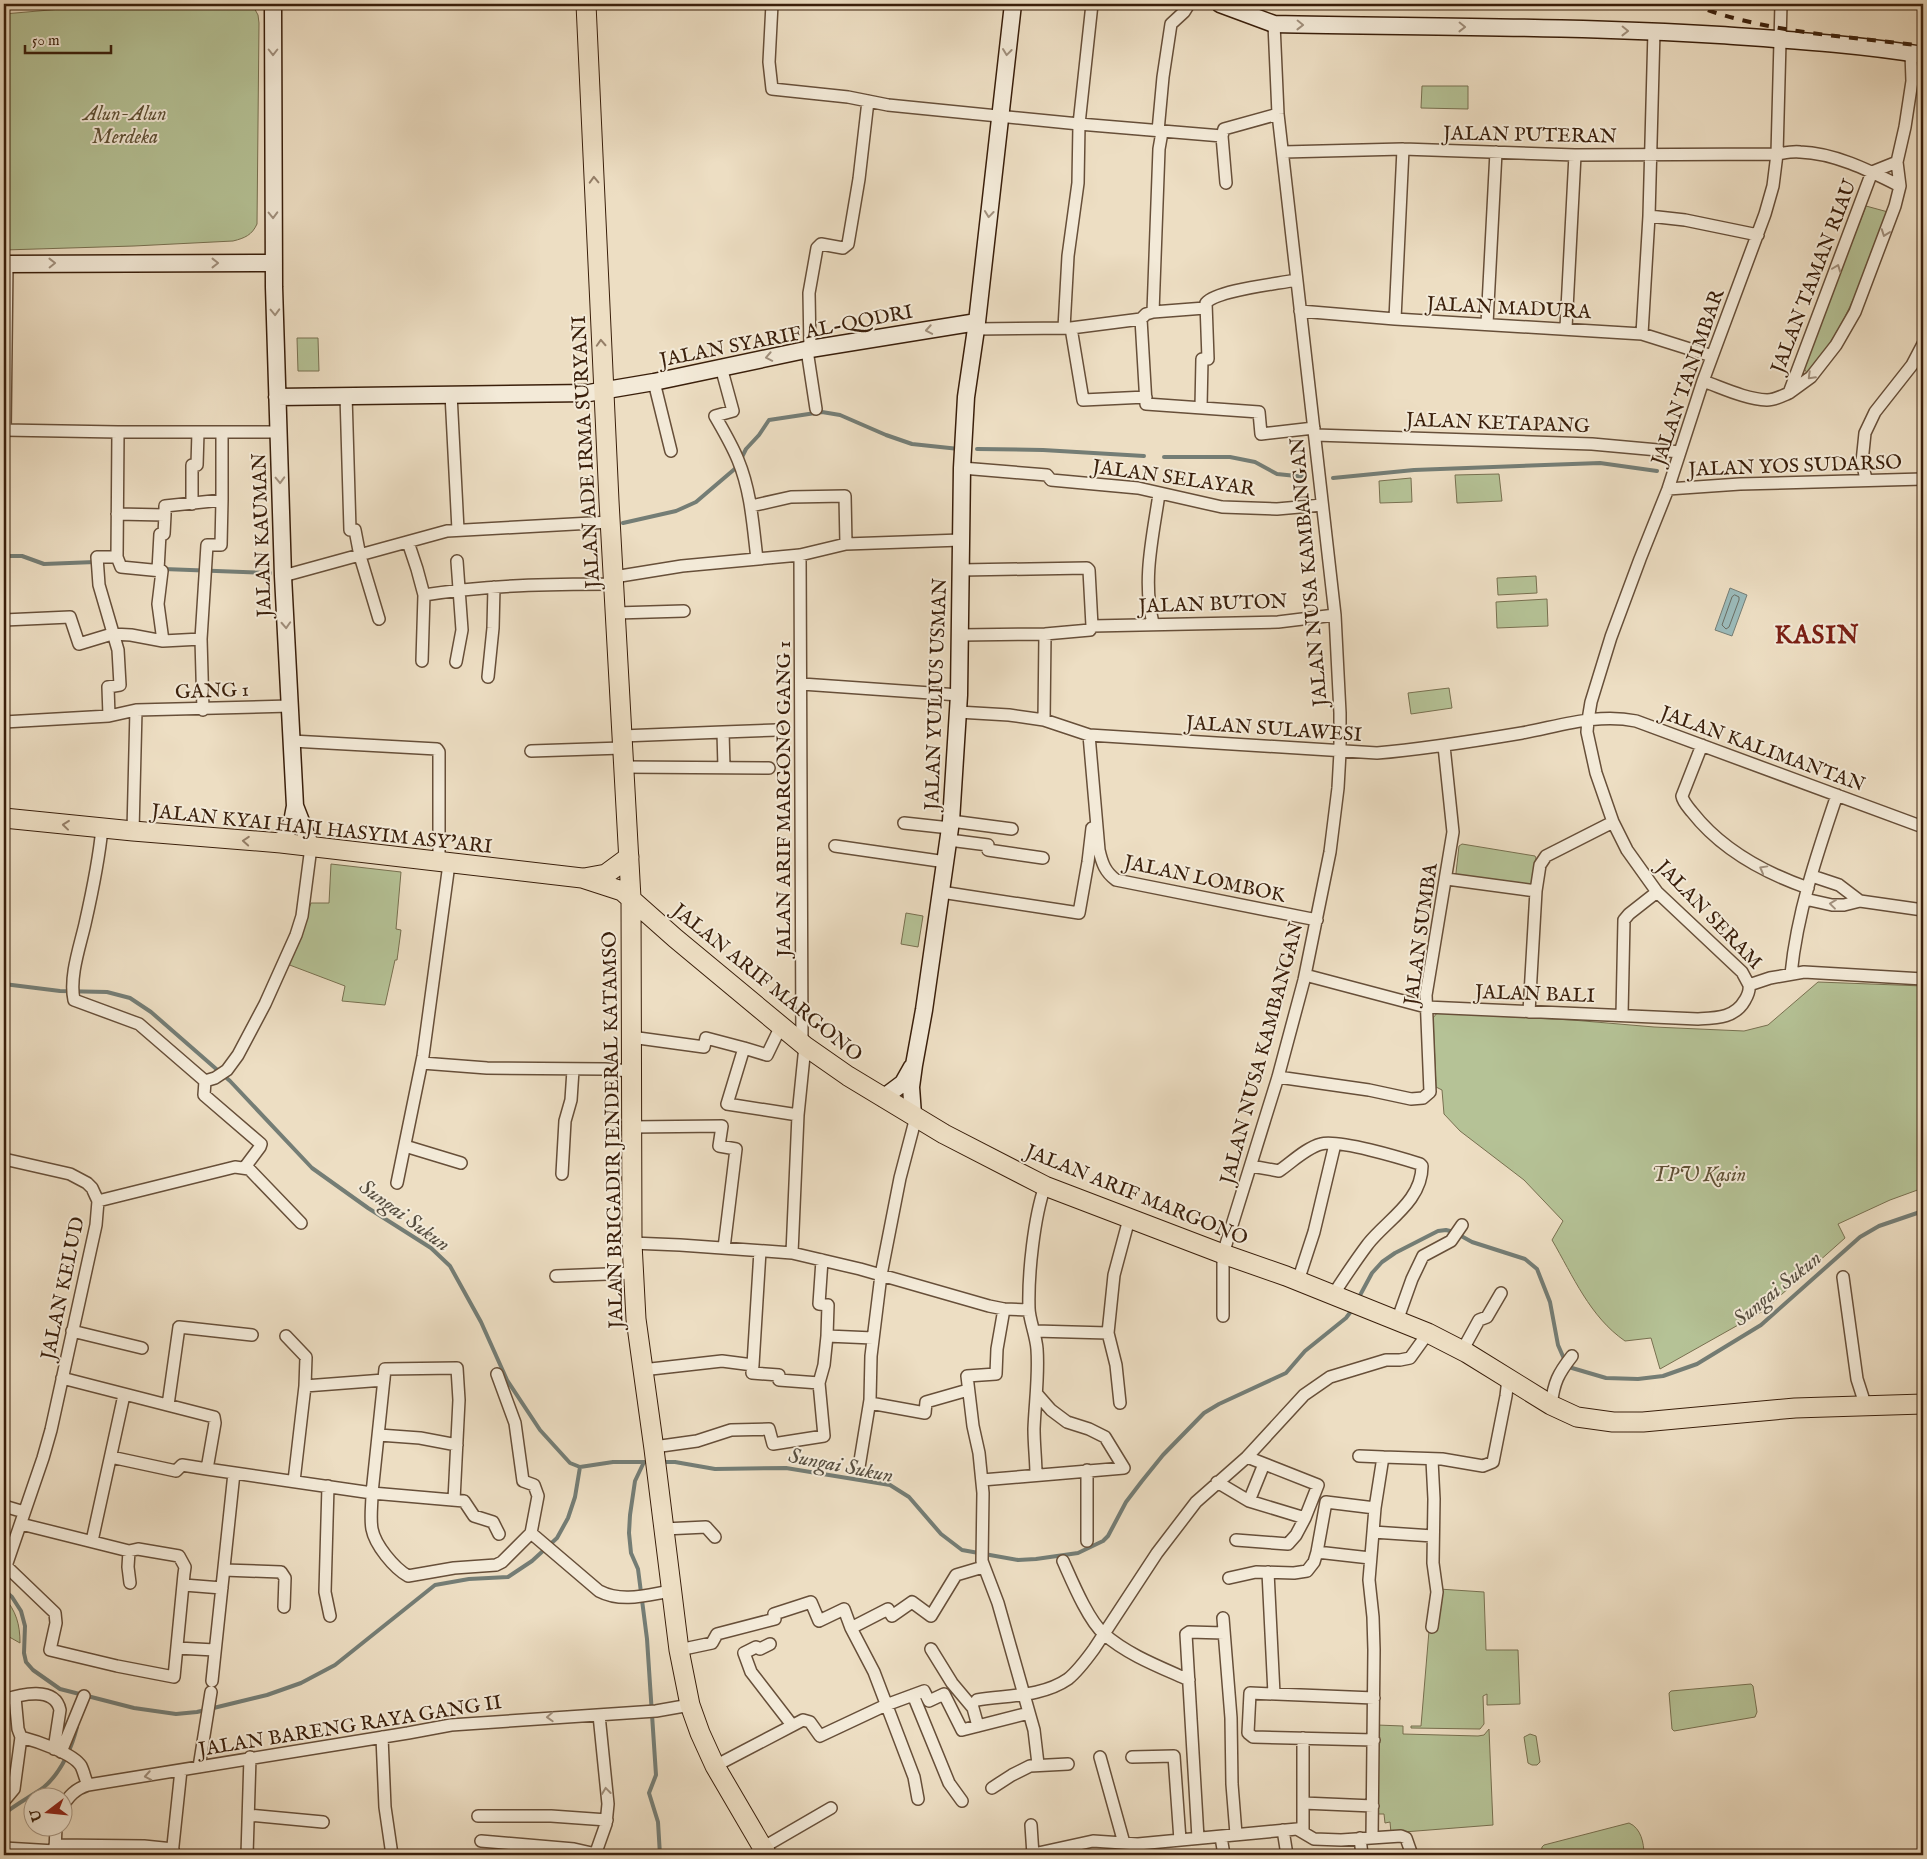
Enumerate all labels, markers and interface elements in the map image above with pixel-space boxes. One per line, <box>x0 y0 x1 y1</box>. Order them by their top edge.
one-way arrow <box>1296 19 1304 30</box>
scale bar <box>25 22 111 54</box>
one-way arrow <box>1458 22 1466 32</box>
one-way arrow <box>1621 26 1629 36</box>
text: 50 m <box>32 31 60 50</box>
one-way arrow <box>1002 48 1013 56</box>
one-way arrow <box>268 49 278 57</box>
park label: Alun-Alun Merdeka <box>81 102 167 150</box>
street label: JALAN PUTERAN <box>1441 121 1617 150</box>
street label: JALAN TAMAN RIAU <box>1765 175 1863 379</box>
one-way arrow <box>588 176 599 184</box>
one-way arrow <box>984 210 995 218</box>
one-way arrow <box>268 212 278 219</box>
one-way arrow <box>1881 228 1891 236</box>
one-way arrow <box>49 258 57 268</box>
one-way arrow <box>212 258 219 268</box>
one-way arrow <box>1831 264 1841 272</box>
street label: JALAN TANIMBAR <box>1646 285 1731 471</box>
street label: JALAN MADURA <box>1424 292 1592 325</box>
street label: JALAN SYARIF AL-QODRI <box>656 300 915 374</box>
one-way arrow <box>270 308 280 316</box>
street label: JALAN ADE IRMA SURYANI <box>567 314 606 591</box>
one-way arrow <box>924 324 933 334</box>
one-way arrow <box>596 339 607 347</box>
one-way arrow <box>764 352 773 362</box>
one-way arrow <box>1808 370 1817 379</box>
street label: JALAN KETAPANG <box>1404 408 1590 439</box>
street label: JALAN NUSA KAMBANGAN <box>1285 436 1334 709</box>
street label: JALAN YOS SUDARSO <box>1686 450 1902 483</box>
street label: JALAN KAUMAN <box>247 452 278 620</box>
street label: JALAN SELAYAR <box>1089 454 1258 502</box>
one-way arrow <box>275 477 285 485</box>
street label: JALAN YULIUS USMAN <box>920 577 953 813</box>
street label: JALAN BUTON <box>1136 589 1288 620</box>
district label: KASIN <box>1774 620 1860 652</box>
one-way arrow <box>280 621 291 629</box>
street label: JALAN ARIF MARGONO GANG 1 <box>772 641 797 959</box>
street label: GANG 1 <box>175 678 249 705</box>
street label: JALAN KALIMANTAN <box>1655 700 1868 798</box>
street label: JALAN SULAWESI <box>1183 711 1363 748</box>
street label: JALAN KYAI HAJI HASYIM ASY'ARI <box>148 799 494 860</box>
one-way arrow <box>62 819 70 830</box>
one-way arrow <box>241 835 249 846</box>
street label: JALAN LOMBOK <box>1120 850 1288 909</box>
street label: JALAN SERAM <box>1649 854 1767 975</box>
street label: JALAN SUMBA <box>1399 861 1444 1009</box>
one-way arrow <box>1760 865 1769 875</box>
street label: JALAN ARIF MARGONO <box>665 897 867 1068</box>
one-way arrow <box>1828 899 1836 910</box>
street label: JALAN NUSA KAMBANGAN <box>1215 920 1309 1189</box>
street label: JALAN BRIGADIR JENDERAL KATAMSO <box>598 931 629 1331</box>
street label: JALAN BALI <box>1472 980 1596 1009</box>
street label: JALAN ARIF MARGONO <box>1020 1139 1251 1252</box>
park label: TPU Kasin <box>1652 1163 1746 1188</box>
water label: Sungai Sukun <box>353 1174 455 1258</box>
street label: JALAN KELUD <box>36 1214 91 1364</box>
water label: Sungai Sukun <box>1728 1245 1828 1333</box>
water label: Sungai Sukun <box>786 1443 896 1490</box>
street label: JALAN BARENG RAYA GANG II <box>195 1690 504 1763</box>
one-way arrow <box>546 1712 554 1723</box>
one-way arrow <box>143 1770 152 1780</box>
north arrow <box>22 1786 72 1836</box>
one-way arrow <box>601 1787 612 1795</box>
text: U <box>26 1806 47 1824</box>

